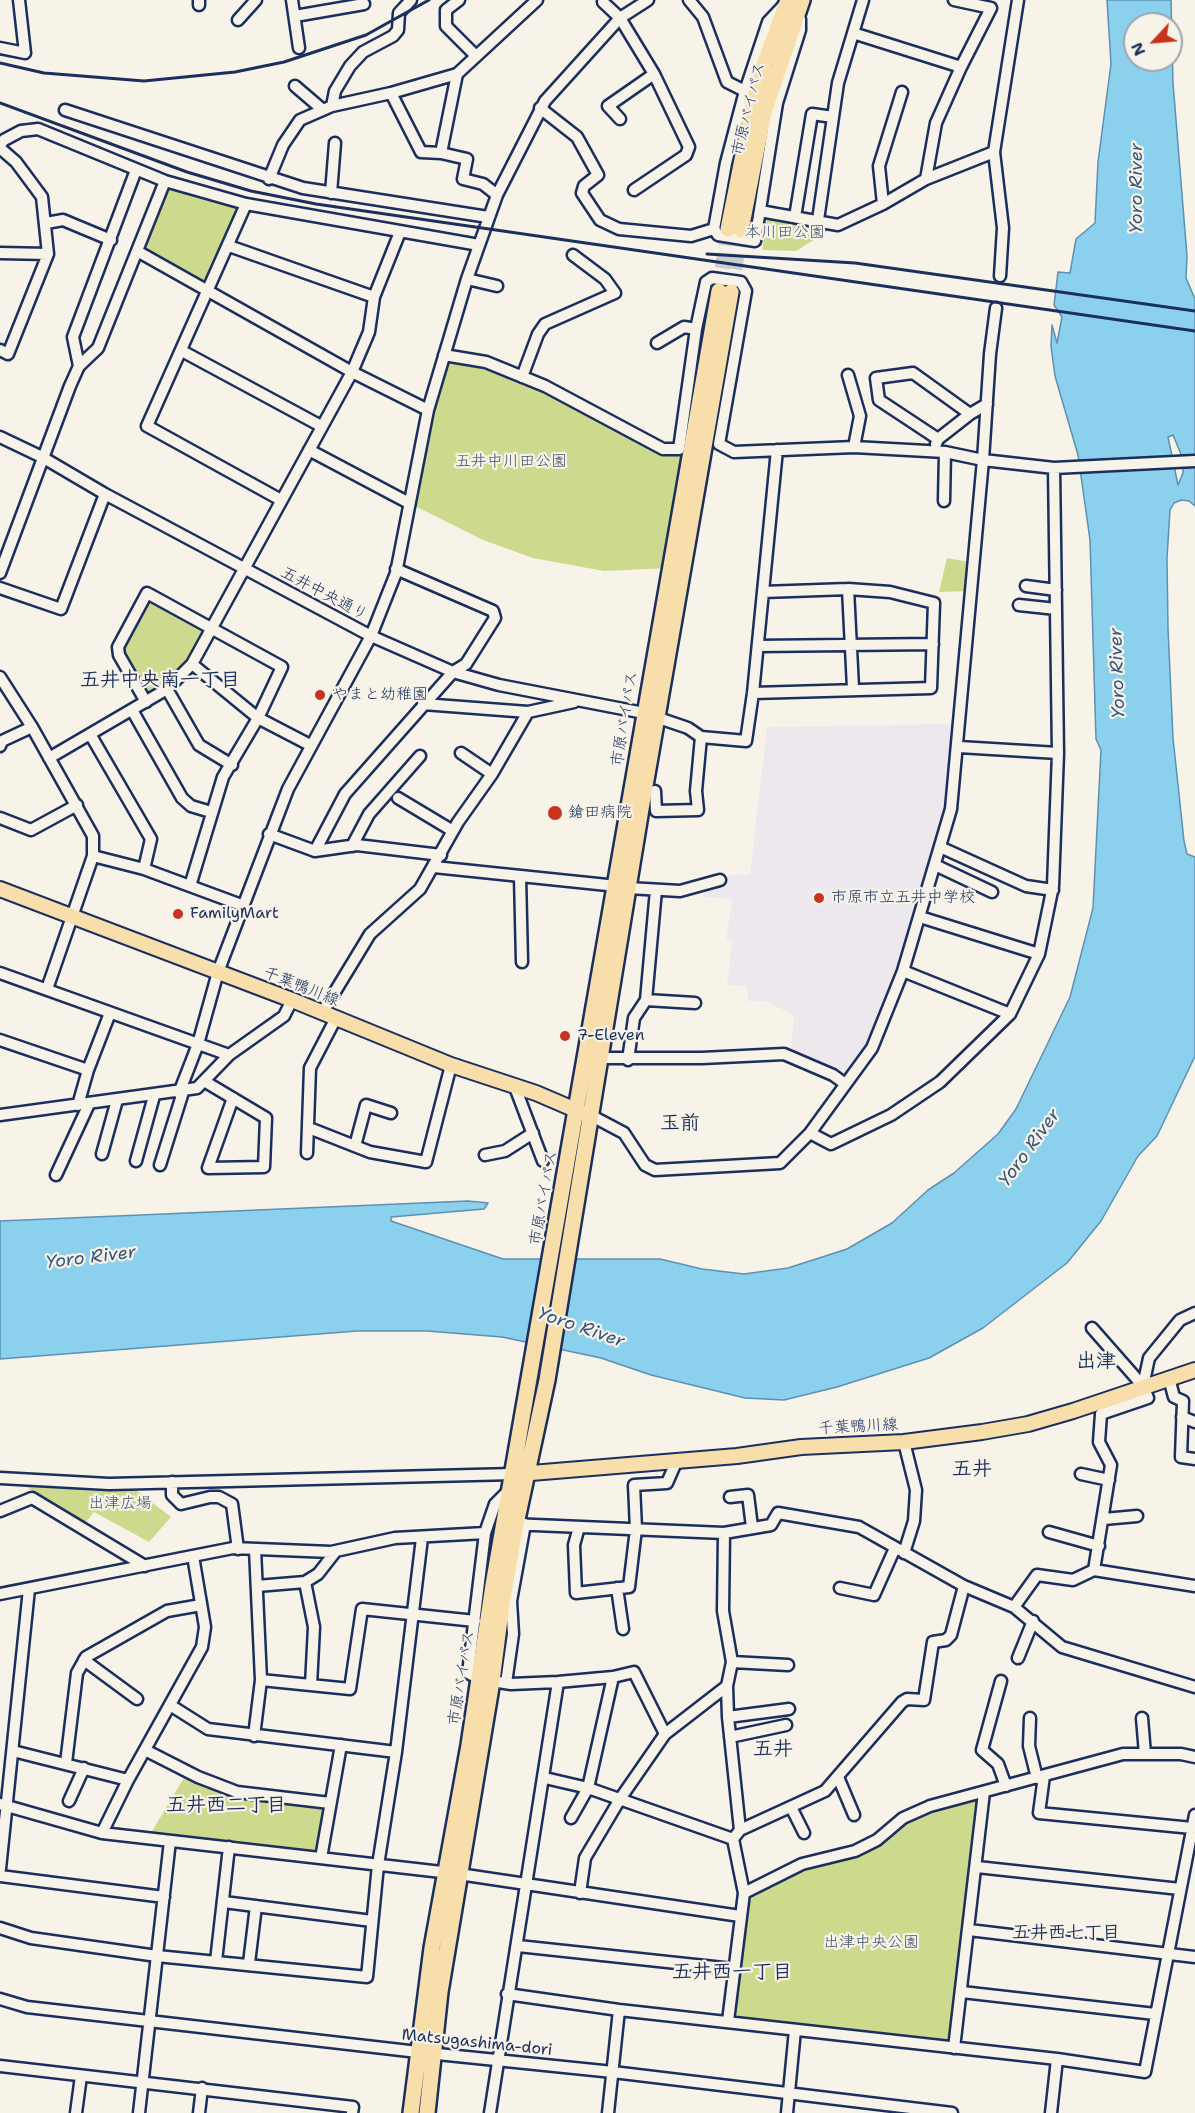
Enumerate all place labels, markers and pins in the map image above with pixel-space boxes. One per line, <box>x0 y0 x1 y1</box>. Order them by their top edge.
place label: やまと幼稚園 <box>332 685 428 705</box>
marker: やまと幼稚園 <box>313 688 327 702</box>
place label: 鎗田病院 <box>568 803 632 823</box>
marker: 鎗田病院 <box>546 804 564 822</box>
place label: 市原市立五井中学校 <box>831 888 975 908</box>
marker: 市原市立五井中学校 <box>812 891 826 905</box>
place label: FamilyMart <box>190 904 279 924</box>
marker: FamilyMart <box>171 907 185 921</box>
place label: 7-Eleven <box>577 1026 644 1046</box>
marker: 7-Eleven <box>558 1029 572 1043</box>

